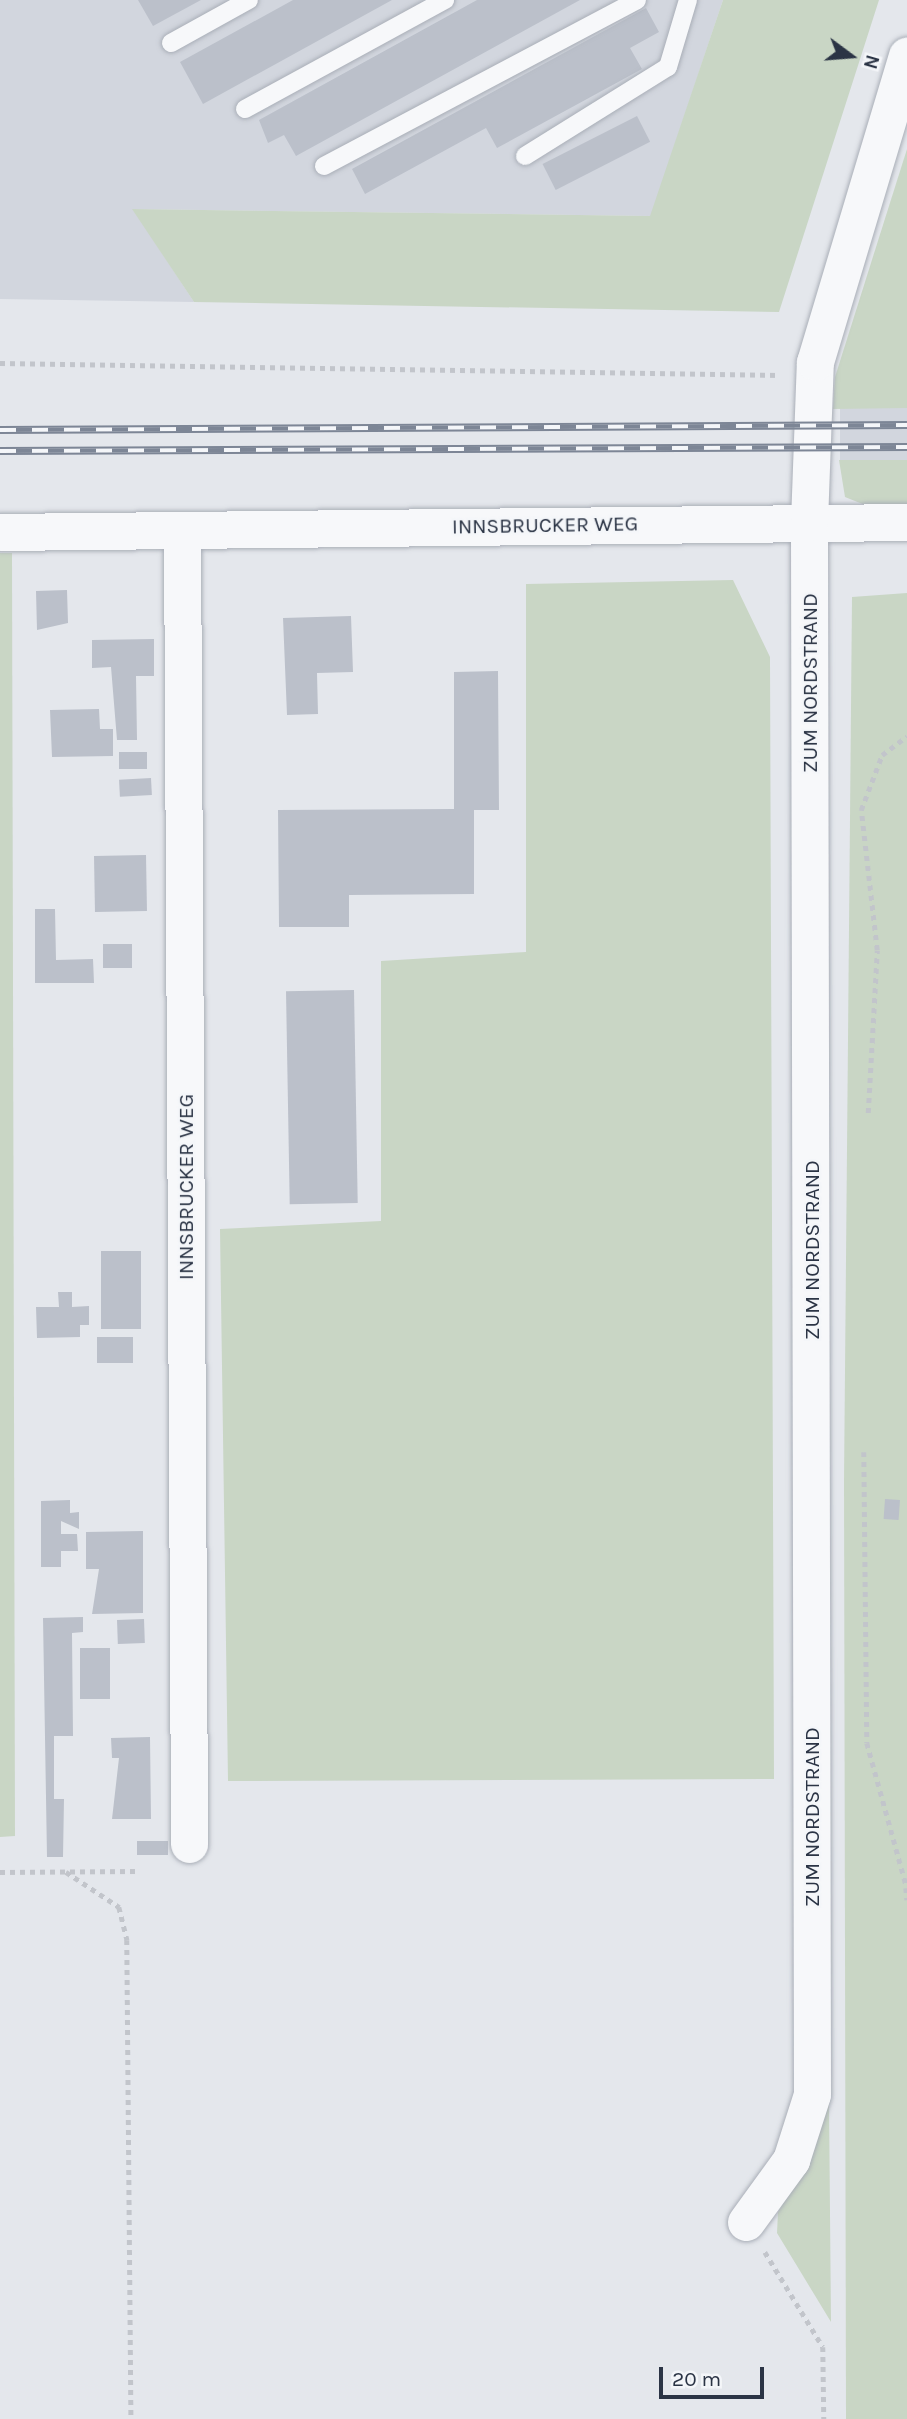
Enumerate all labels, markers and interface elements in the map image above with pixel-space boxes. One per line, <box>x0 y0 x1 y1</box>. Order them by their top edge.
north arrow <box>816 21 886 91</box>
text: N <box>859 52 884 71</box>
street label: INNSBRUCKER WEG <box>452 511 638 539</box>
street label: ZUM NORDSTRAND <box>797 593 823 773</box>
street label: INNSBRUCKER WEG <box>173 1094 199 1280</box>
street label: ZUM NORDSTRAND <box>799 1160 825 1340</box>
street label: ZUM NORDSTRAND <box>799 1727 825 1907</box>
scale bar <box>662 2352 767 2396</box>
text: 20 m <box>672 2367 721 2391</box>

